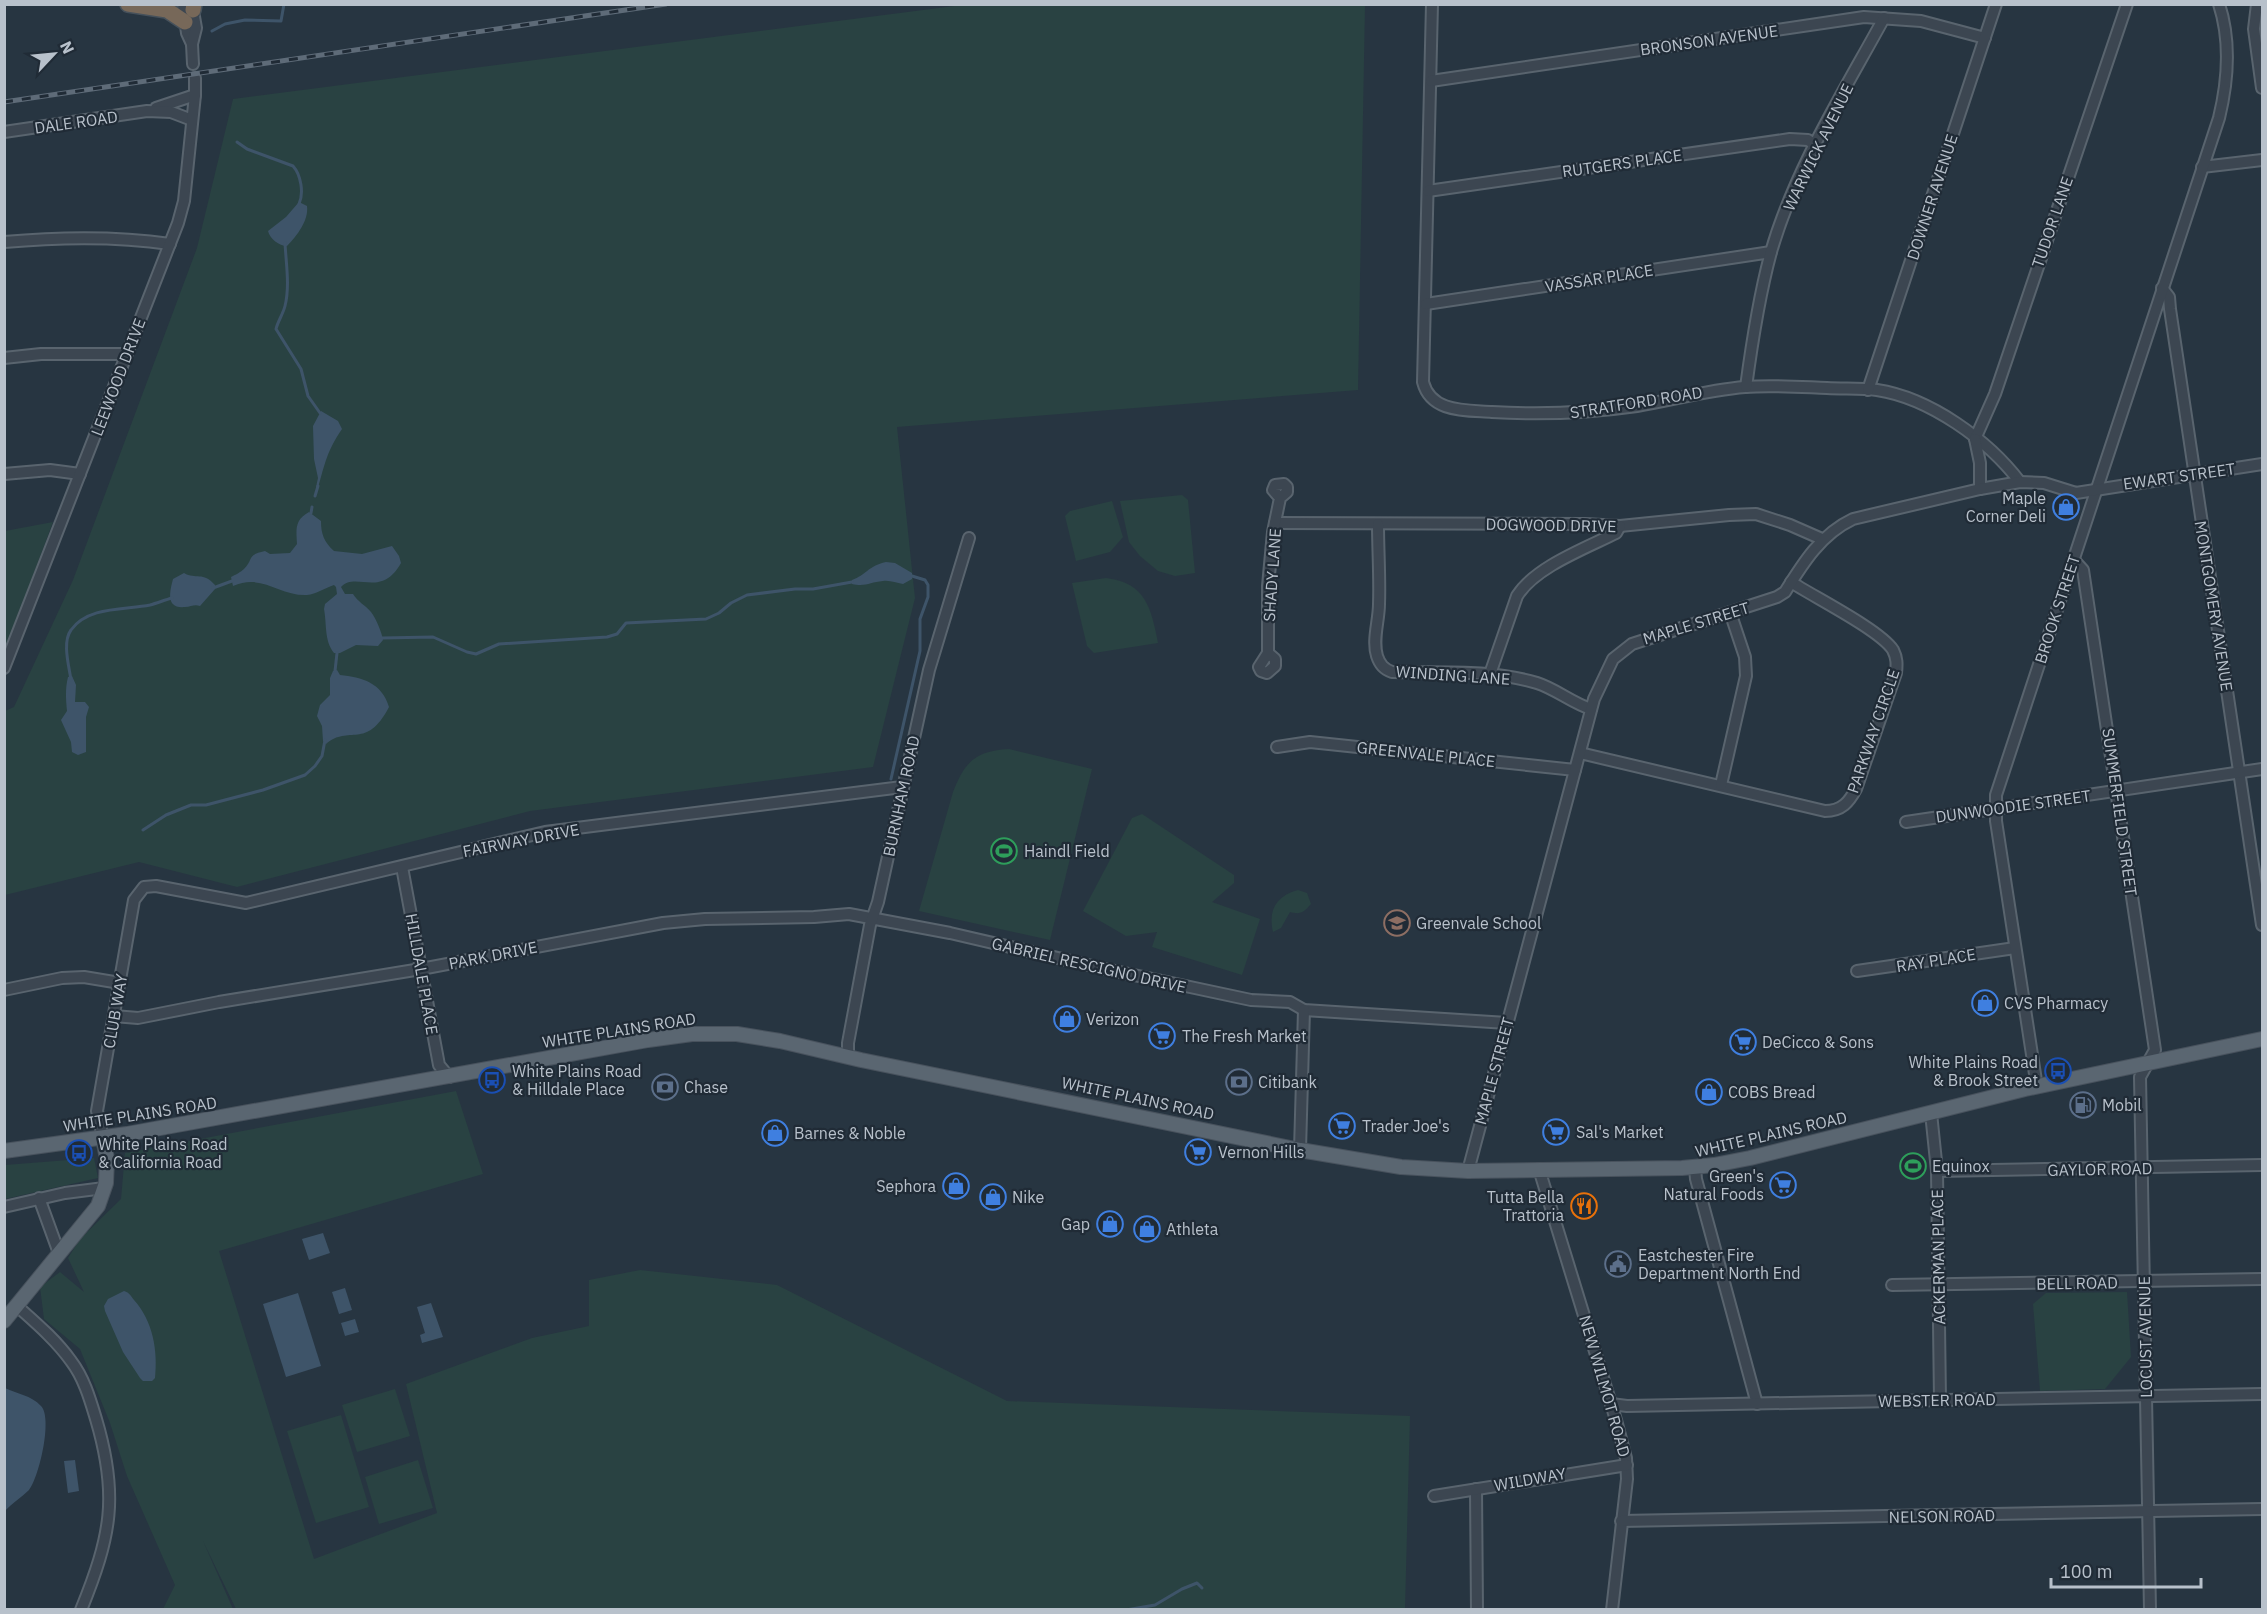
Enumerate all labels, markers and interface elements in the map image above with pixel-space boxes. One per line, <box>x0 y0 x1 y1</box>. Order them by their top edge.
street label: BRONSON AVENUE <box>1639 20 1779 60</box>
north arrow <box>24 24 84 84</box>
text: N <box>56 38 79 57</box>
street label: WARWICK AVENUE <box>1778 80 1858 214</box>
street label: DALE ROAD <box>33 106 119 138</box>
street label: DOWNER AVENUE <box>1902 132 1962 262</box>
street label: RUTGERS PLACE <box>1561 145 1683 181</box>
street label: TUDOR LANE <box>2027 174 2077 270</box>
street label: VASSAR PLACE <box>1543 260 1655 296</box>
street label: LEEWOOD DRIVE <box>86 315 150 439</box>
street label: STRATFORD ROAD <box>1568 382 1704 422</box>
street label: EWART STREET <box>2122 458 2236 494</box>
place label: Maple Corner Deli <box>1966 488 2046 526</box>
shop icon: Maple Corner Deli <box>2051 492 2081 522</box>
street label: DOGWOOD DRIVE <box>1485 514 1617 536</box>
street label: MONTGOMERY AVENUE <box>2191 519 2237 693</box>
street label: SHADY LANE <box>1259 528 1285 622</box>
street label: BROOK STREET <box>2030 552 2084 666</box>
street label: MAPLE STREET <box>1640 597 1752 649</box>
street label: WINDING LANE <box>1395 661 1511 689</box>
street label: PARKWAY CIRCLE <box>1842 666 1904 796</box>
street label: SUMMERFIELD STREET <box>2098 727 2142 897</box>
street label: BURNHAM ROAD <box>878 734 924 858</box>
street label: GREENVALE PLACE <box>1356 737 1496 771</box>
street label: DUNWOODIE STREET <box>1934 785 2092 827</box>
street label: FAIRWAY DRIVE <box>461 819 581 861</box>
sports icon: Haindl Field <box>989 836 1019 866</box>
place label: Haindl Field <box>1024 841 1110 861</box>
school or university icon: Greenvale School <box>1382 908 1412 938</box>
street label: HILLDALE PLACE <box>401 912 443 1036</box>
place label: Greenvale School <box>1416 913 1541 933</box>
street label: GABRIEL RESCIGNO DRIVE <box>990 933 1188 997</box>
street label: PARK DRIVE <box>447 937 539 973</box>
street label: RAY PLACE <box>1895 944 1977 976</box>
street label: CLUB WAY <box>99 972 132 1050</box>
shop icon: CVS Pharmacy <box>1970 988 2000 1018</box>
place label: CVS Pharmacy <box>2004 993 2108 1013</box>
shop icon: Verizon <box>1052 1004 1082 1034</box>
street label: WHITE PLAINS ROAD <box>541 1008 697 1052</box>
place label: Verizon <box>1086 1009 1139 1029</box>
street label: MAPLE STREET <box>1470 1015 1518 1127</box>
supermarket icon: The Fresh Market <box>1147 1021 1177 1051</box>
place label: The Fresh Market <box>1182 1026 1307 1046</box>
supermarket icon: DeCicco & Sons <box>1728 1027 1758 1057</box>
place label: DeCicco & Sons <box>1762 1032 1874 1052</box>
place label: White Plains Road & Brook Street <box>1909 1052 2038 1090</box>
bus stop icon: White Plains Road & Brook Street <box>2043 1056 2073 1086</box>
place label: White Plains Road & Hilldale Place <box>512 1061 642 1099</box>
bus stop icon: White Plains Road & Hilldale Place <box>477 1065 507 1095</box>
bank icon: Citibank <box>1224 1067 1254 1097</box>
bank icon: Chase <box>650 1072 680 1102</box>
street label: WHITE PLAINS ROAD <box>1060 1072 1216 1124</box>
place label: Citibank <box>1258 1072 1317 1092</box>
place label: Chase <box>684 1077 728 1097</box>
shop icon: COBS Bread <box>1694 1077 1724 1107</box>
place label: COBS Bread <box>1728 1082 1815 1102</box>
fuel station icon: Mobil <box>2068 1090 2098 1120</box>
street label: WHITE PLAINS ROAD <box>62 1092 218 1136</box>
place label: Mobil <box>2102 1095 2142 1115</box>
street label: WHITE PLAINS ROAD <box>1693 1107 1849 1161</box>
supermarket icon: Trader Joe's <box>1327 1111 1357 1141</box>
place label: Trader Joe's <box>1362 1116 1450 1136</box>
supermarket icon: Sal's Market <box>1541 1117 1571 1147</box>
shop icon: Barnes & Noble <box>760 1118 790 1148</box>
place label: Sal's Market <box>1576 1122 1664 1142</box>
place label: Barnes & Noble <box>794 1123 906 1143</box>
place label: White Plains Road & California Road <box>98 1134 228 1172</box>
supermarket icon: Vernon Hills <box>1183 1137 1213 1167</box>
bus stop icon: White Plains Road & California Road <box>64 1138 94 1168</box>
place label: Vernon Hills <box>1218 1142 1305 1162</box>
sports icon: Equinox <box>1898 1151 1928 1181</box>
place label: Equinox <box>1932 1156 1990 1176</box>
street label: GAYLOR ROAD <box>2047 1158 2153 1180</box>
place label: Green's Natural Foods <box>1663 1166 1764 1204</box>
supermarket icon: Green's Natural Foods <box>1768 1170 1798 1200</box>
shop icon: Sephora <box>941 1171 971 1201</box>
place label: Sephora <box>876 1176 936 1196</box>
shop icon: Nike <box>978 1182 1008 1212</box>
place label: Nike <box>1012 1187 1044 1207</box>
place label: Tutta Bella Trattoria <box>1487 1187 1564 1225</box>
street label: ACKERMAN PLACE <box>1927 1189 1949 1325</box>
restaurant icon: Tutta Bella Trattoria <box>1569 1191 1599 1221</box>
shop icon: Gap <box>1095 1209 1125 1239</box>
place label: Gap <box>1061 1214 1090 1234</box>
shop icon: Athleta <box>1132 1214 1162 1244</box>
place label: Athleta <box>1166 1219 1219 1239</box>
place label: Eastchester Fire Department North End <box>1638 1245 1801 1283</box>
public building icon: Eastchester Fire Department North End <box>1603 1249 1633 1279</box>
street label: BELL ROAD <box>2036 1272 2118 1294</box>
street label: LOCUST AVENUE <box>2134 1276 2156 1398</box>
street label: NEW WILMOT ROAD <box>1575 1313 1635 1459</box>
street label: WEBSTER ROAD <box>1878 1389 1996 1411</box>
street label: WILDWAY <box>1493 1463 1568 1495</box>
street label: NELSON ROAD <box>1889 1505 1995 1527</box>
scale bar <box>2051 1551 2201 1589</box>
text: 100 m <box>2060 1560 2112 1583</box>

